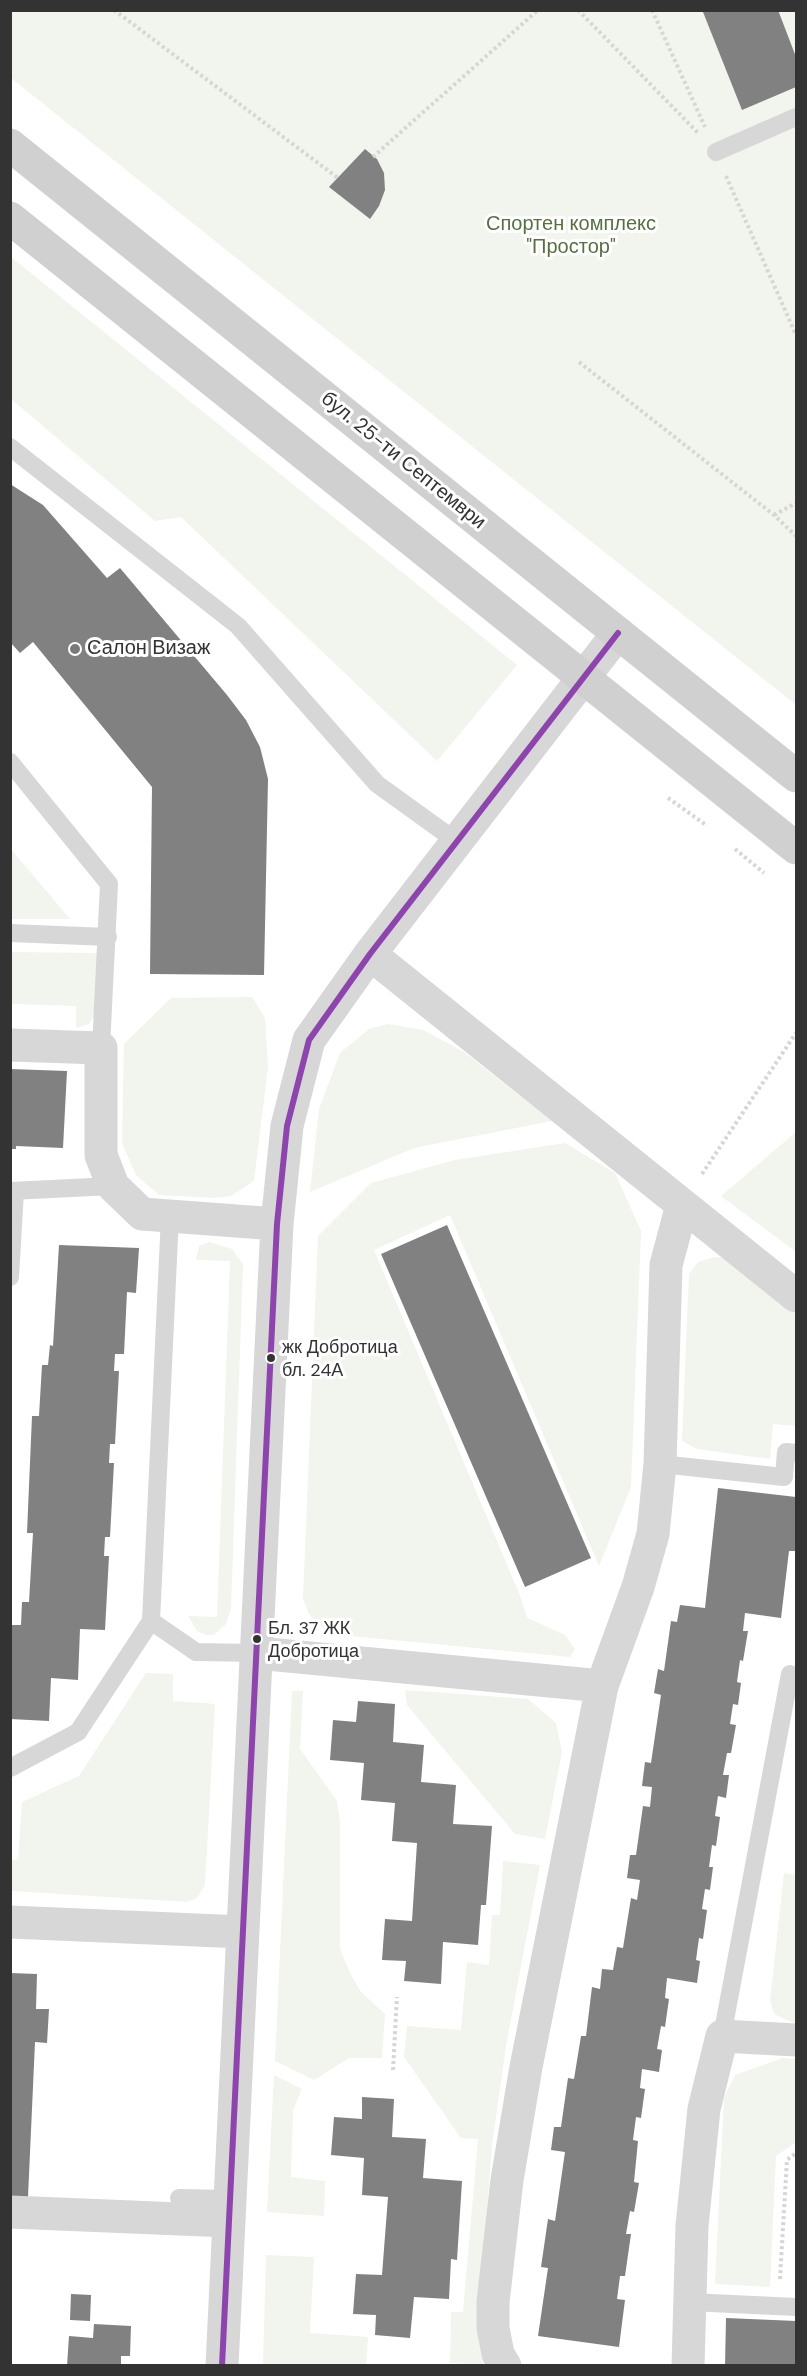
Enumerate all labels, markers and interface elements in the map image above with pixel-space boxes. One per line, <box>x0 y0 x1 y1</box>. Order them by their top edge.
park label: Спортен комплекс "Простор" <box>486 213 656 260</box>
street label: бул. 25-ти Септември <box>316 387 490 535</box>
place label: Салон Визаж <box>87 637 210 661</box>
marker: Салон Визаж <box>68 642 82 656</box>
place label: жк Добротица бл. 24А <box>282 1337 398 1380</box>
marker: жк Добротица бл. 24А <box>265 1352 277 1364</box>
place label: Бл. 37 ЖК Добротица <box>268 1618 359 1660</box>
marker: Бл. 37 ЖК Добротица <box>251 1633 263 1645</box>

